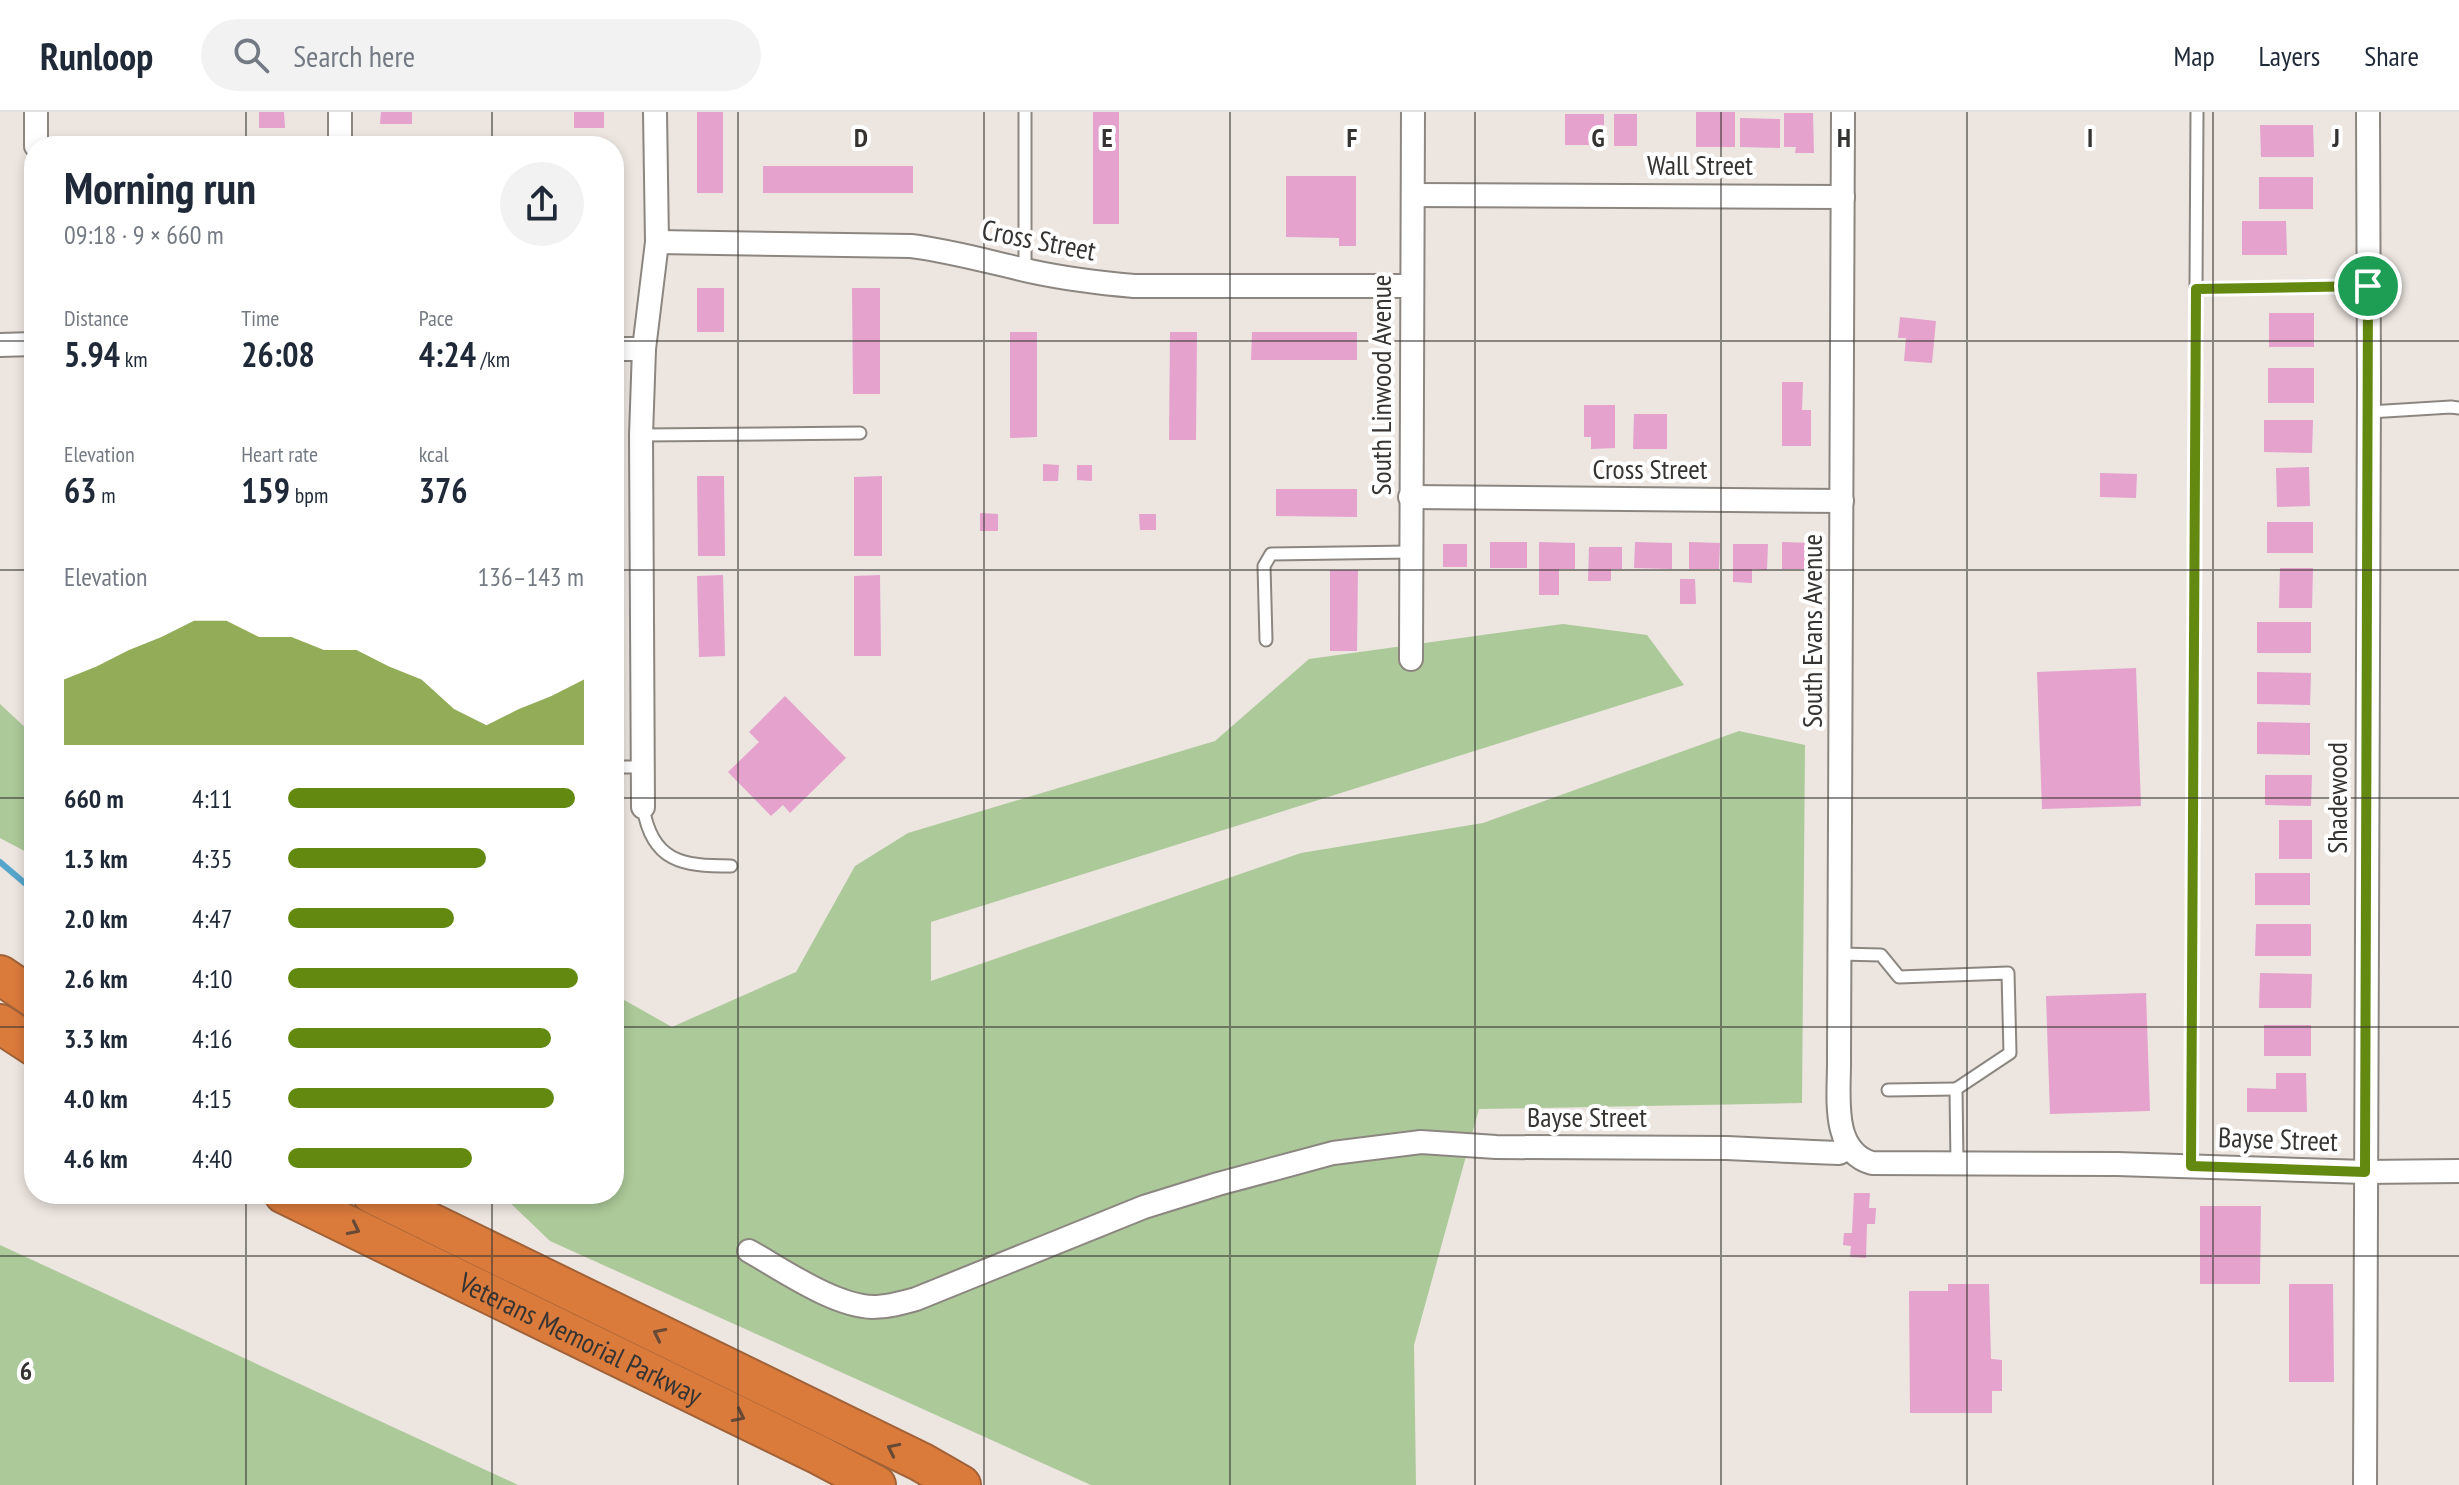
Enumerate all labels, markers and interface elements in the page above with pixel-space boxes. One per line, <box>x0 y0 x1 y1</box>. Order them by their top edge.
search box <box>201 19 761 91</box>
text: Runloop <box>40 31 153 80</box>
icon: search <box>229 33 273 77</box>
text: Search here <box>293 36 415 75</box>
text: Map <box>2173 37 2215 74</box>
text: Layers <box>2259 37 2320 74</box>
text: Share <box>2364 37 2419 74</box>
text: D <box>854 121 868 154</box>
text: E <box>1101 121 1113 154</box>
text: F <box>1347 121 1358 154</box>
text: G <box>1591 121 1605 154</box>
text: H <box>1837 121 1851 154</box>
text: I <box>2087 121 2093 154</box>
text: J <box>2331 121 2340 154</box>
street label: Wall Street <box>1647 146 1753 183</box>
text: Morning run <box>64 159 256 216</box>
button: share <box>500 162 584 246</box>
street label: Cross Street <box>979 210 1099 269</box>
text: 09:18 · 9 × 660 m <box>64 218 224 251</box>
pin <box>2334 252 2402 320</box>
icon: arrive <box>2346 264 2390 308</box>
street label: South Linwood Avenue <box>1362 275 1399 495</box>
text: Distance <box>64 304 129 332</box>
text: Time <box>241 304 279 332</box>
text: Pace <box>419 304 453 332</box>
text: 5.94 <box>64 332 120 376</box>
text: 26:08 <box>241 332 315 376</box>
text: 4:24 <box>419 332 476 376</box>
text: km <box>120 345 148 373</box>
text: /km <box>476 345 510 373</box>
text: Elevation <box>64 440 135 468</box>
text: Heart rate <box>241 440 318 468</box>
text: kcal <box>419 440 449 468</box>
street label: Cross Street <box>1592 450 1708 487</box>
text: 63 <box>64 468 97 512</box>
text: 159 <box>241 468 290 512</box>
text: 376 <box>419 468 467 512</box>
text: m <box>97 481 116 509</box>
text: bpm <box>290 481 328 509</box>
street label: South Evans Avenue <box>1793 534 1830 728</box>
text: Elevation <box>64 560 147 593</box>
text: 136–143 m <box>478 560 584 593</box>
street label: Shadewood <box>2318 742 2355 854</box>
text: 660 m <box>64 782 124 815</box>
text: 4:11 <box>192 782 232 815</box>
text: 1.3 km <box>64 842 128 875</box>
text: 4:35 <box>192 842 232 875</box>
text: 2.0 km <box>64 902 128 935</box>
text: 4:47 <box>192 902 232 935</box>
text: 2.6 km <box>64 962 128 995</box>
text: 4:10 <box>192 962 232 995</box>
text: 3.3 km <box>64 1022 128 1055</box>
text: 4:16 <box>192 1022 232 1055</box>
text: 4.0 km <box>64 1082 128 1115</box>
text: 4:15 <box>192 1082 232 1115</box>
street label: Bayse Street <box>1527 1098 1647 1135</box>
street label: Bayse Street <box>2217 1118 2339 1159</box>
text: 4.6 km <box>64 1142 128 1175</box>
text: 4:40 <box>192 1142 232 1175</box>
one-way arrow <box>346 1219 361 1235</box>
street label: Veterans Memorial Parkway <box>452 1263 709 1413</box>
one-way arrow <box>653 1328 667 1344</box>
text: 6 <box>20 1354 32 1387</box>
one-way arrow <box>731 1406 746 1422</box>
one-way arrow <box>886 1443 901 1458</box>

